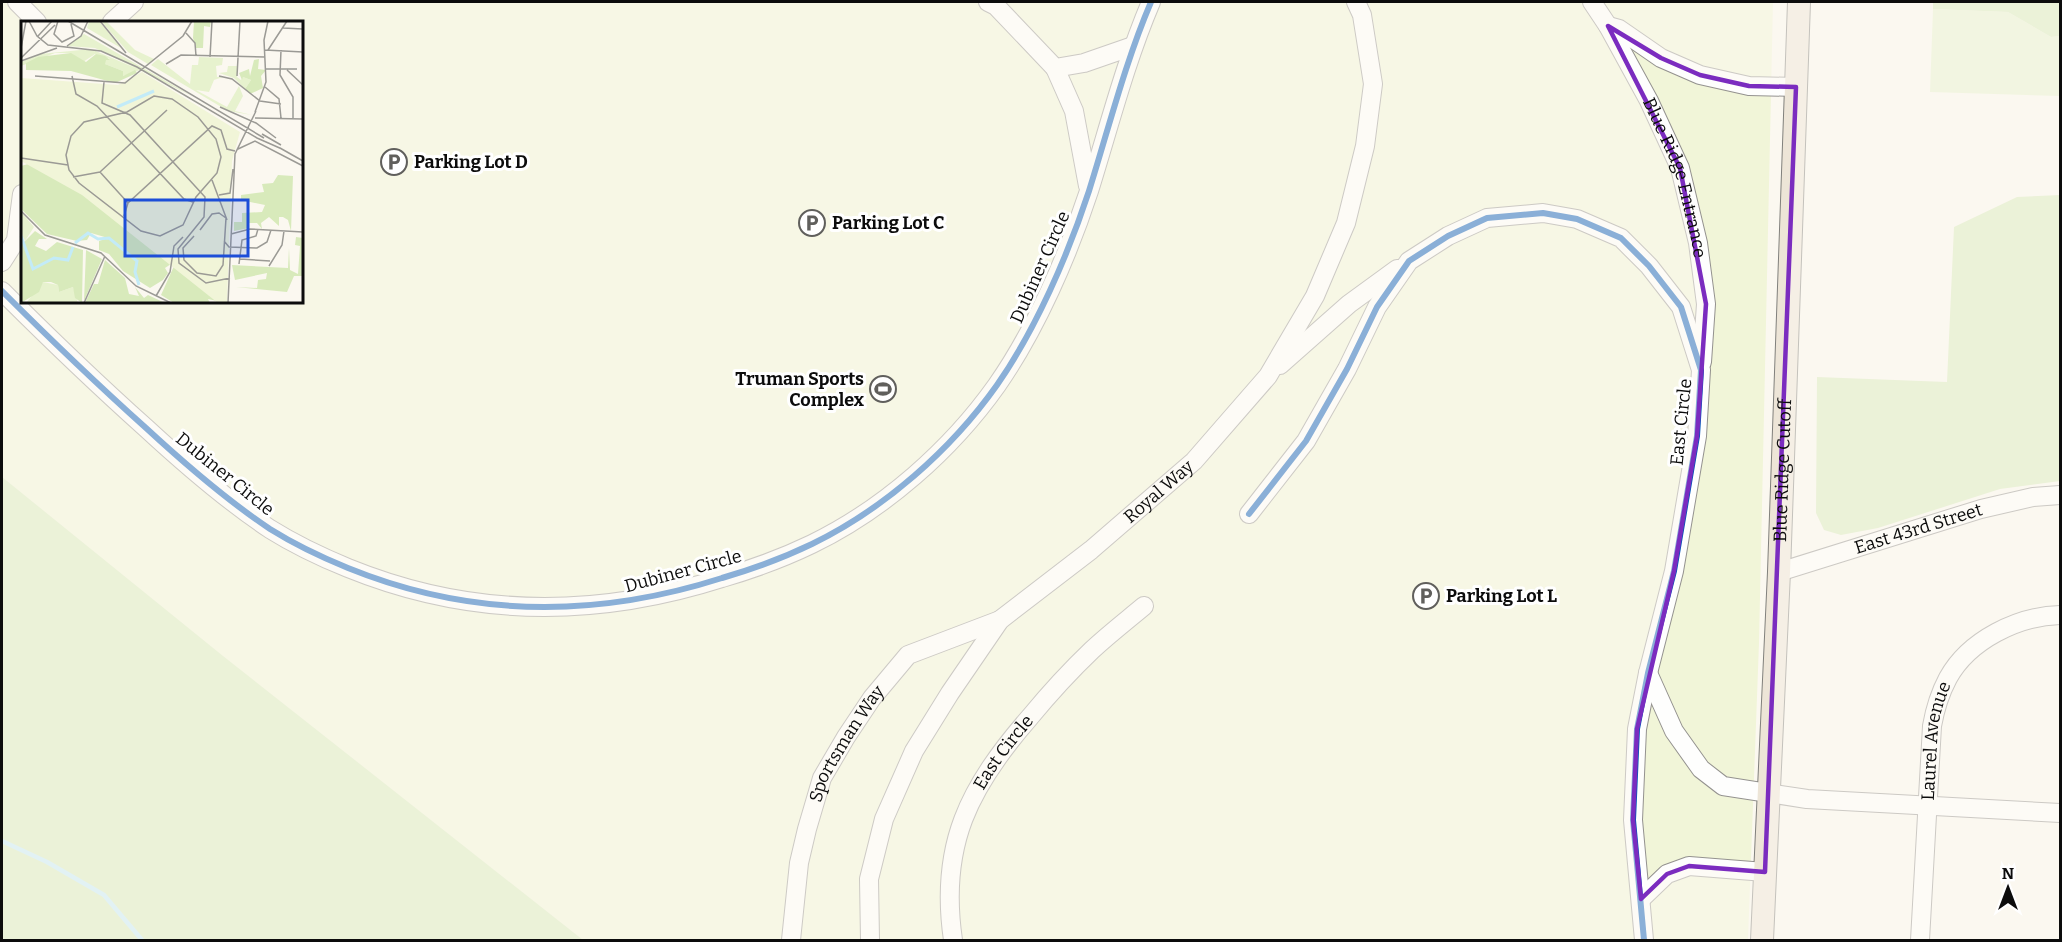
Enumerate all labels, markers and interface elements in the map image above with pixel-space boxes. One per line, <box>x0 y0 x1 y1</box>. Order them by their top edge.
inset map <box>21 21 303 303</box>
street label: Blue Ridge Entrance <box>1638 94 1711 259</box>
parking icon: Parking Lot D <box>379 147 409 177</box>
place label: Parking Lot D <box>414 151 528 173</box>
parking icon: Parking Lot C <box>797 208 827 238</box>
street label: Dubiner Circle <box>1005 208 1075 326</box>
place label: Parking Lot C <box>832 212 944 234</box>
place label: Truman Sports Complex <box>735 368 865 411</box>
sports icon: Truman Sports Complex <box>868 374 898 404</box>
street label: East Circle <box>1665 377 1697 467</box>
street label: Blue Ridge Cutoff <box>1769 397 1796 542</box>
street label: Dubiner Circle <box>171 428 279 520</box>
street label: Royal Way <box>1119 455 1198 528</box>
street label: East 43rd Street <box>1852 498 1985 559</box>
street label: Dubiner Circle <box>622 545 744 597</box>
parking icon: Parking Lot L <box>1411 581 1441 611</box>
place label: Parking Lot L <box>1446 585 1557 607</box>
street label: Laurel Avenue <box>1917 678 1956 801</box>
street label: Sportsman Way <box>805 680 889 805</box>
street label: East Circle <box>969 710 1038 793</box>
north arrow <box>1978 858 2038 918</box>
text: N <box>2002 864 2014 883</box>

